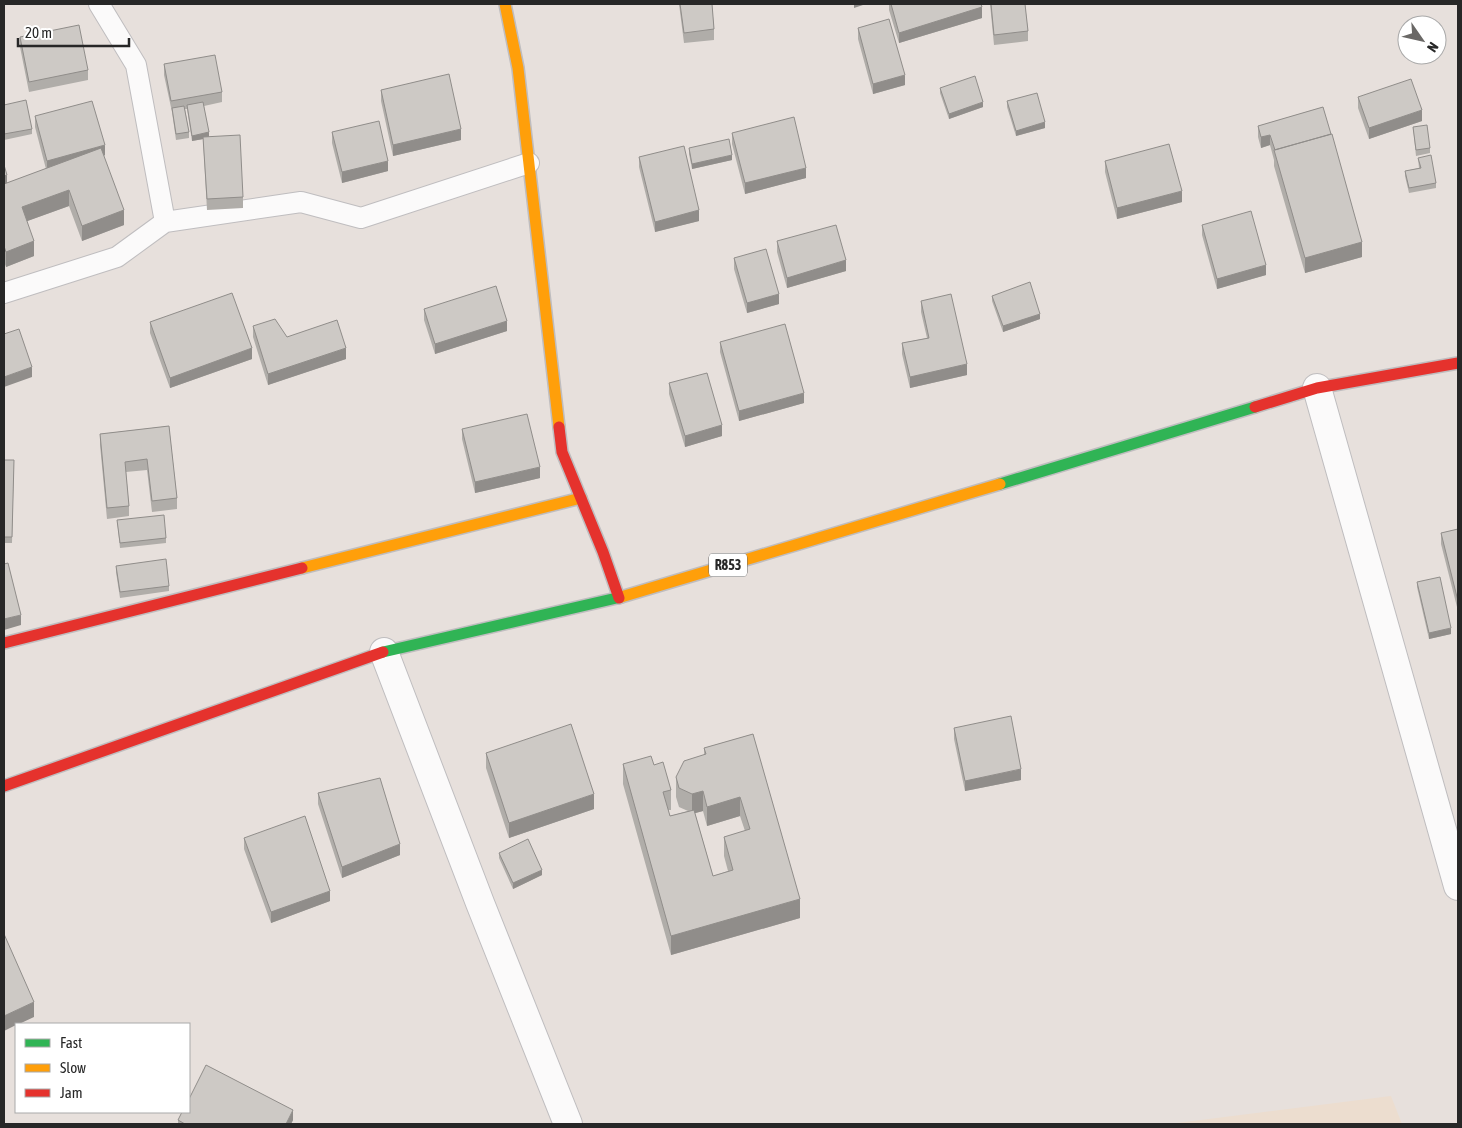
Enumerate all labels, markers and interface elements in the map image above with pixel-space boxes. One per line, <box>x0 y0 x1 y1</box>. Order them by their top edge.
scale bar <box>18 15 129 47</box>
north arrow <box>1397 15 1447 65</box>
text: 20 m <box>25 24 52 41</box>
text: N <box>1424 39 1442 55</box>
road number: R853 <box>709 554 747 576</box>
legend <box>15 1023 190 1113</box>
text: Fast <box>60 1034 82 1051</box>
text: Slow <box>60 1059 86 1076</box>
text: Jam <box>60 1084 83 1101</box>

